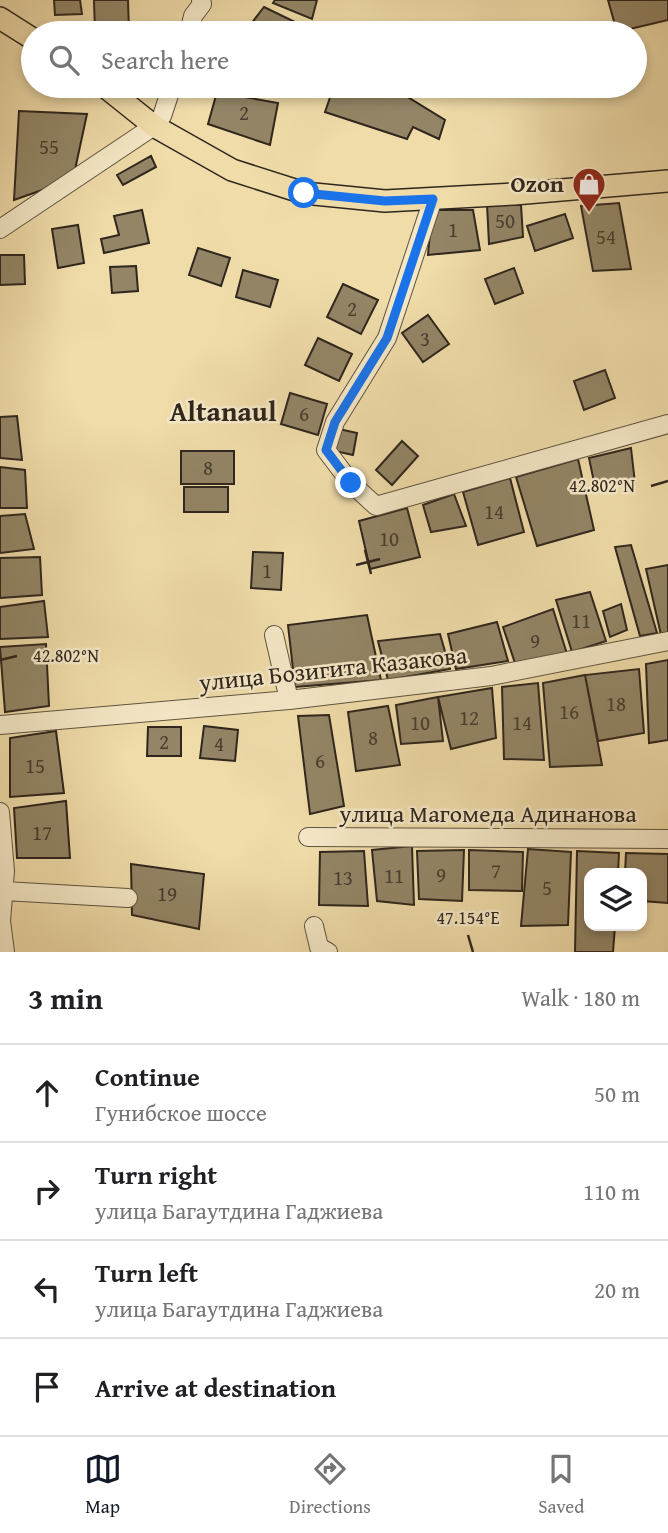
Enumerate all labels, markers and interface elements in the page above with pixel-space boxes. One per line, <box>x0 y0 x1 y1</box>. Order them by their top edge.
search box <box>21 21 647 98</box>
text: Search here <box>101 40 229 79</box>
icon: search <box>45 41 83 79</box>
house number: 2 <box>239 97 249 128</box>
house number: 55 <box>39 131 59 162</box>
shop icon: Ozon <box>570 165 608 214</box>
place label: Ozon <box>511 166 564 201</box>
route start <box>288 177 319 208</box>
house number: 50 <box>495 205 515 236</box>
house number: 1 <box>448 214 458 245</box>
house number: 54 <box>596 221 616 252</box>
house number: 2 <box>347 293 357 324</box>
house number: 3 <box>420 323 430 354</box>
district label: Altanaul <box>169 390 277 431</box>
house number: 6 <box>299 398 309 429</box>
house number: 8 <box>203 452 213 483</box>
route end <box>335 467 366 498</box>
text: 42.802°N <box>569 472 635 499</box>
house number: 14 <box>484 496 504 527</box>
house number: 10 <box>379 523 399 554</box>
house number: 1 <box>262 555 272 586</box>
house number: 11 <box>571 605 591 636</box>
house number: 9 <box>530 625 540 656</box>
street label: улица Бозигита Казакова <box>196 637 469 700</box>
text: 42.802°N <box>33 642 99 669</box>
house number: 18 <box>606 688 626 719</box>
house number: 16 <box>559 696 579 727</box>
house number: 12 <box>459 702 479 733</box>
house number: 10 <box>410 707 430 738</box>
house number: 14 <box>512 707 532 738</box>
house number: 8 <box>368 722 378 753</box>
house number: 2 <box>159 726 169 757</box>
house number: 4 <box>214 728 224 759</box>
house number: 6 <box>315 745 325 776</box>
house number: 15 <box>25 750 45 781</box>
street label: улица Магомеда Адинанова <box>338 796 637 831</box>
house number: 17 <box>32 817 52 848</box>
house number: 7 <box>491 855 501 886</box>
house number: 9 <box>436 859 446 890</box>
house number: 11 <box>384 860 404 891</box>
house number: 13 <box>333 862 353 893</box>
map controls <box>584 868 647 931</box>
button: layers <box>584 868 647 931</box>
house number: 5 <box>542 872 552 903</box>
house number: 19 <box>157 878 177 909</box>
text: 47.154°E <box>436 904 500 931</box>
text: 3 min <box>28 976 103 1020</box>
text: Walk · 180 m <box>521 981 640 1014</box>
text: Continue <box>95 1057 200 1096</box>
icon: ahead <box>28 1074 66 1112</box>
text: 50 m <box>594 1077 640 1110</box>
text: Гунибское шоссе <box>95 1096 267 1129</box>
text: Turn right <box>95 1155 217 1194</box>
icon: right <box>28 1172 66 1210</box>
text: 110 m <box>583 1175 640 1208</box>
text: улица Багаутдина Гаджиева <box>95 1194 383 1227</box>
text: Turn left <box>95 1253 198 1292</box>
icon: left <box>28 1270 66 1308</box>
text: 20 m <box>594 1273 640 1306</box>
text: улица Багаутдина Гаджиева <box>95 1292 383 1325</box>
icon: arrive <box>28 1368 66 1406</box>
text: Arrive at destination <box>95 1368 336 1407</box>
tab: Map <box>84 1450 122 1520</box>
tab: Directions <box>289 1450 371 1520</box>
tab: Saved <box>538 1450 584 1520</box>

